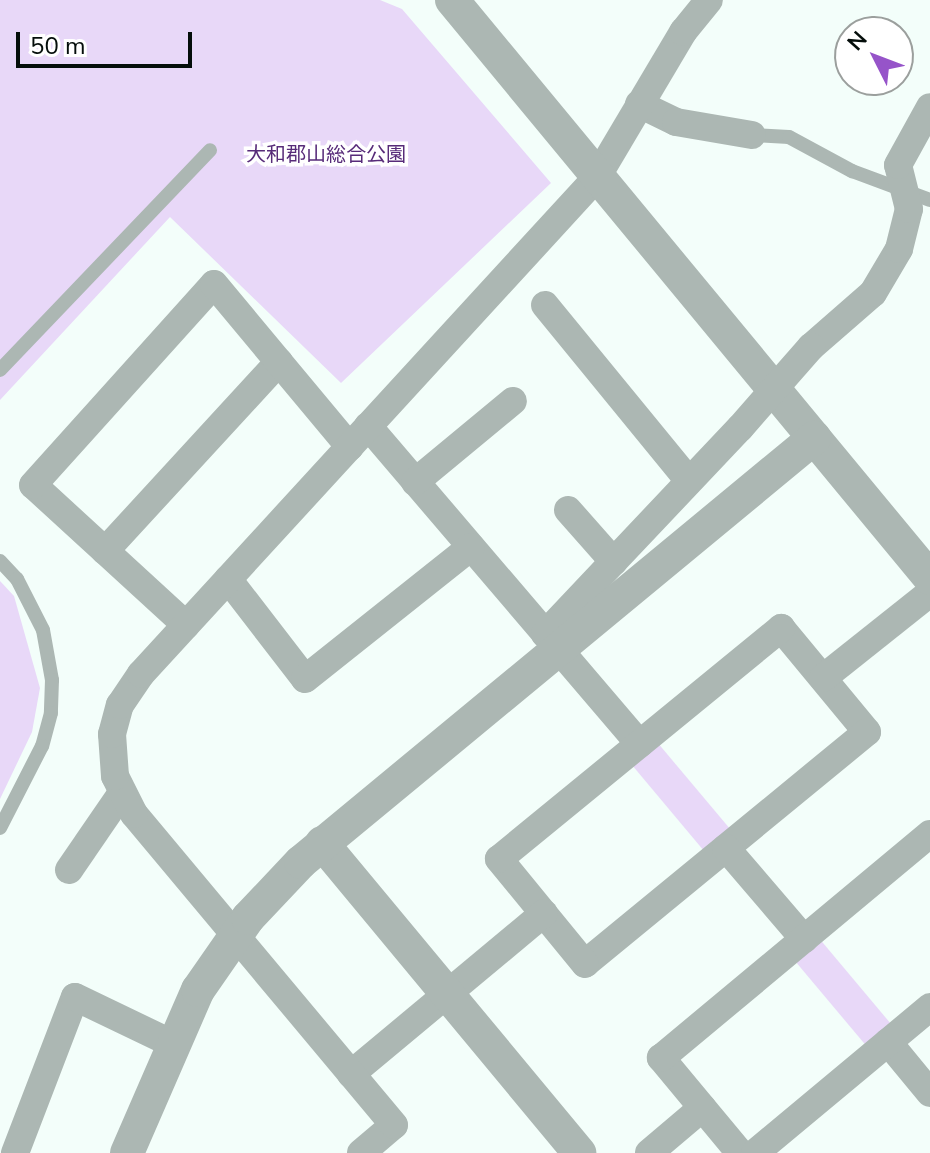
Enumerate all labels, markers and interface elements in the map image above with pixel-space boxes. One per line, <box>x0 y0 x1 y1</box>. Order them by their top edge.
scale bar <box>20 16 196 66</box>
north arrow <box>834 16 914 96</box>
text: N <box>841 25 874 57</box>
text: 50 m <box>30 30 86 62</box>
park label: 大和郡山総合公園 <box>246 142 406 166</box>

